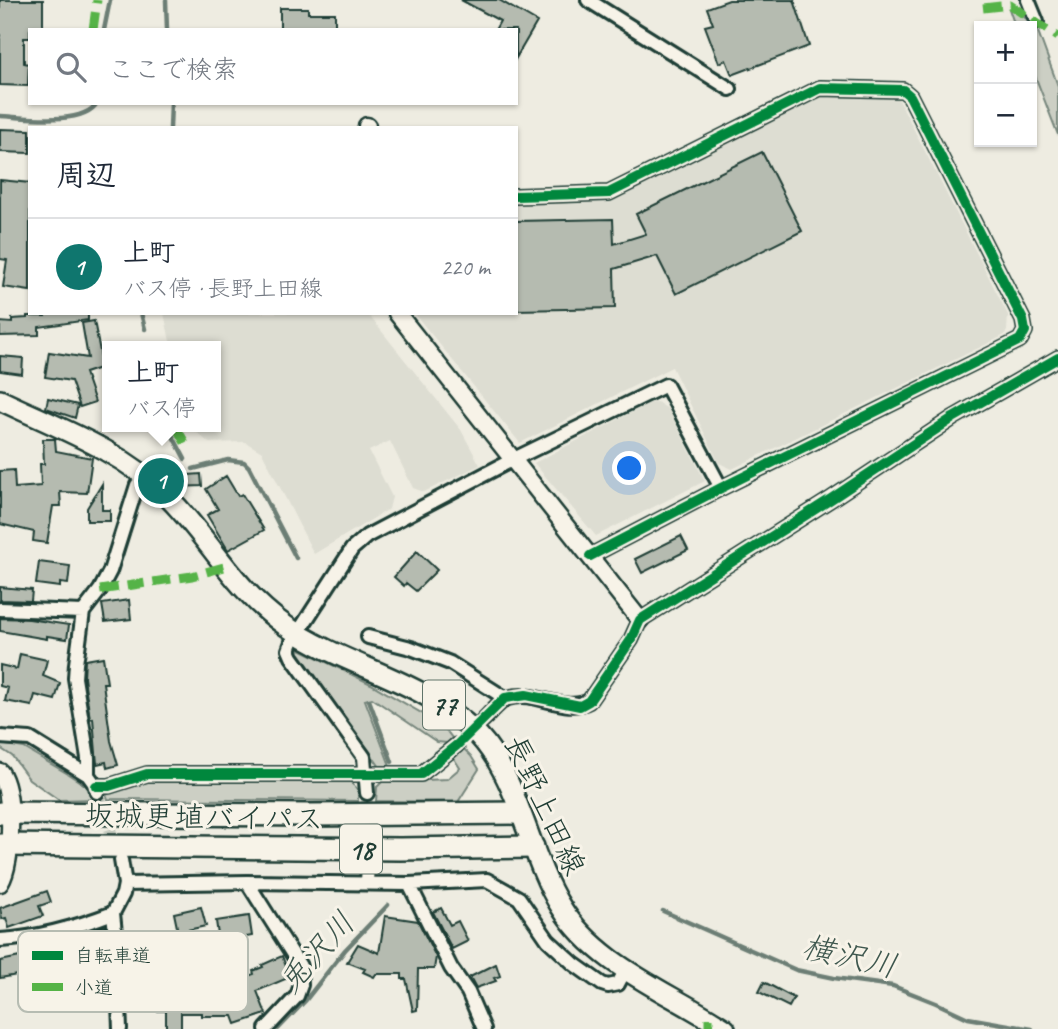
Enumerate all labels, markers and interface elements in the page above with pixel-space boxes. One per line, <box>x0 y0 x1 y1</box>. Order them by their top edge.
map controls <box>974 21 1037 147</box>
button: + <box>974 21 1037 84</box>
search box <box>28 28 518 105</box>
icon: search <box>52 48 90 86</box>
text: ここで検索 <box>108 53 238 86</box>
button: − <box>974 84 1037 147</box>
text: 周辺 <box>56 156 116 194</box>
text: 上町 <box>123 236 175 269</box>
text: 1 <box>74 253 84 282</box>
text: 220 m <box>441 253 490 282</box>
text: バス停 · 長野上田線 <box>123 274 322 303</box>
popup <box>102 341 221 432</box>
text: 上町 <box>127 356 179 389</box>
text: バス停 <box>127 394 196 423</box>
your location <box>612 451 646 485</box>
pin: 1 <box>138 455 184 507</box>
road number: 77 <box>423 680 465 730</box>
street label: 長野上田線 <box>496 729 594 881</box>
street label: 坂城更埴バイパス <box>84 796 324 838</box>
road number: 18 <box>340 824 382 874</box>
water label: 兎沢川 <box>269 903 364 1002</box>
water label: 横沢川 <box>798 926 901 987</box>
legend <box>18 931 248 1012</box>
text: 自転車道 <box>75 944 151 968</box>
text: 小道 <box>75 976 113 1000</box>

